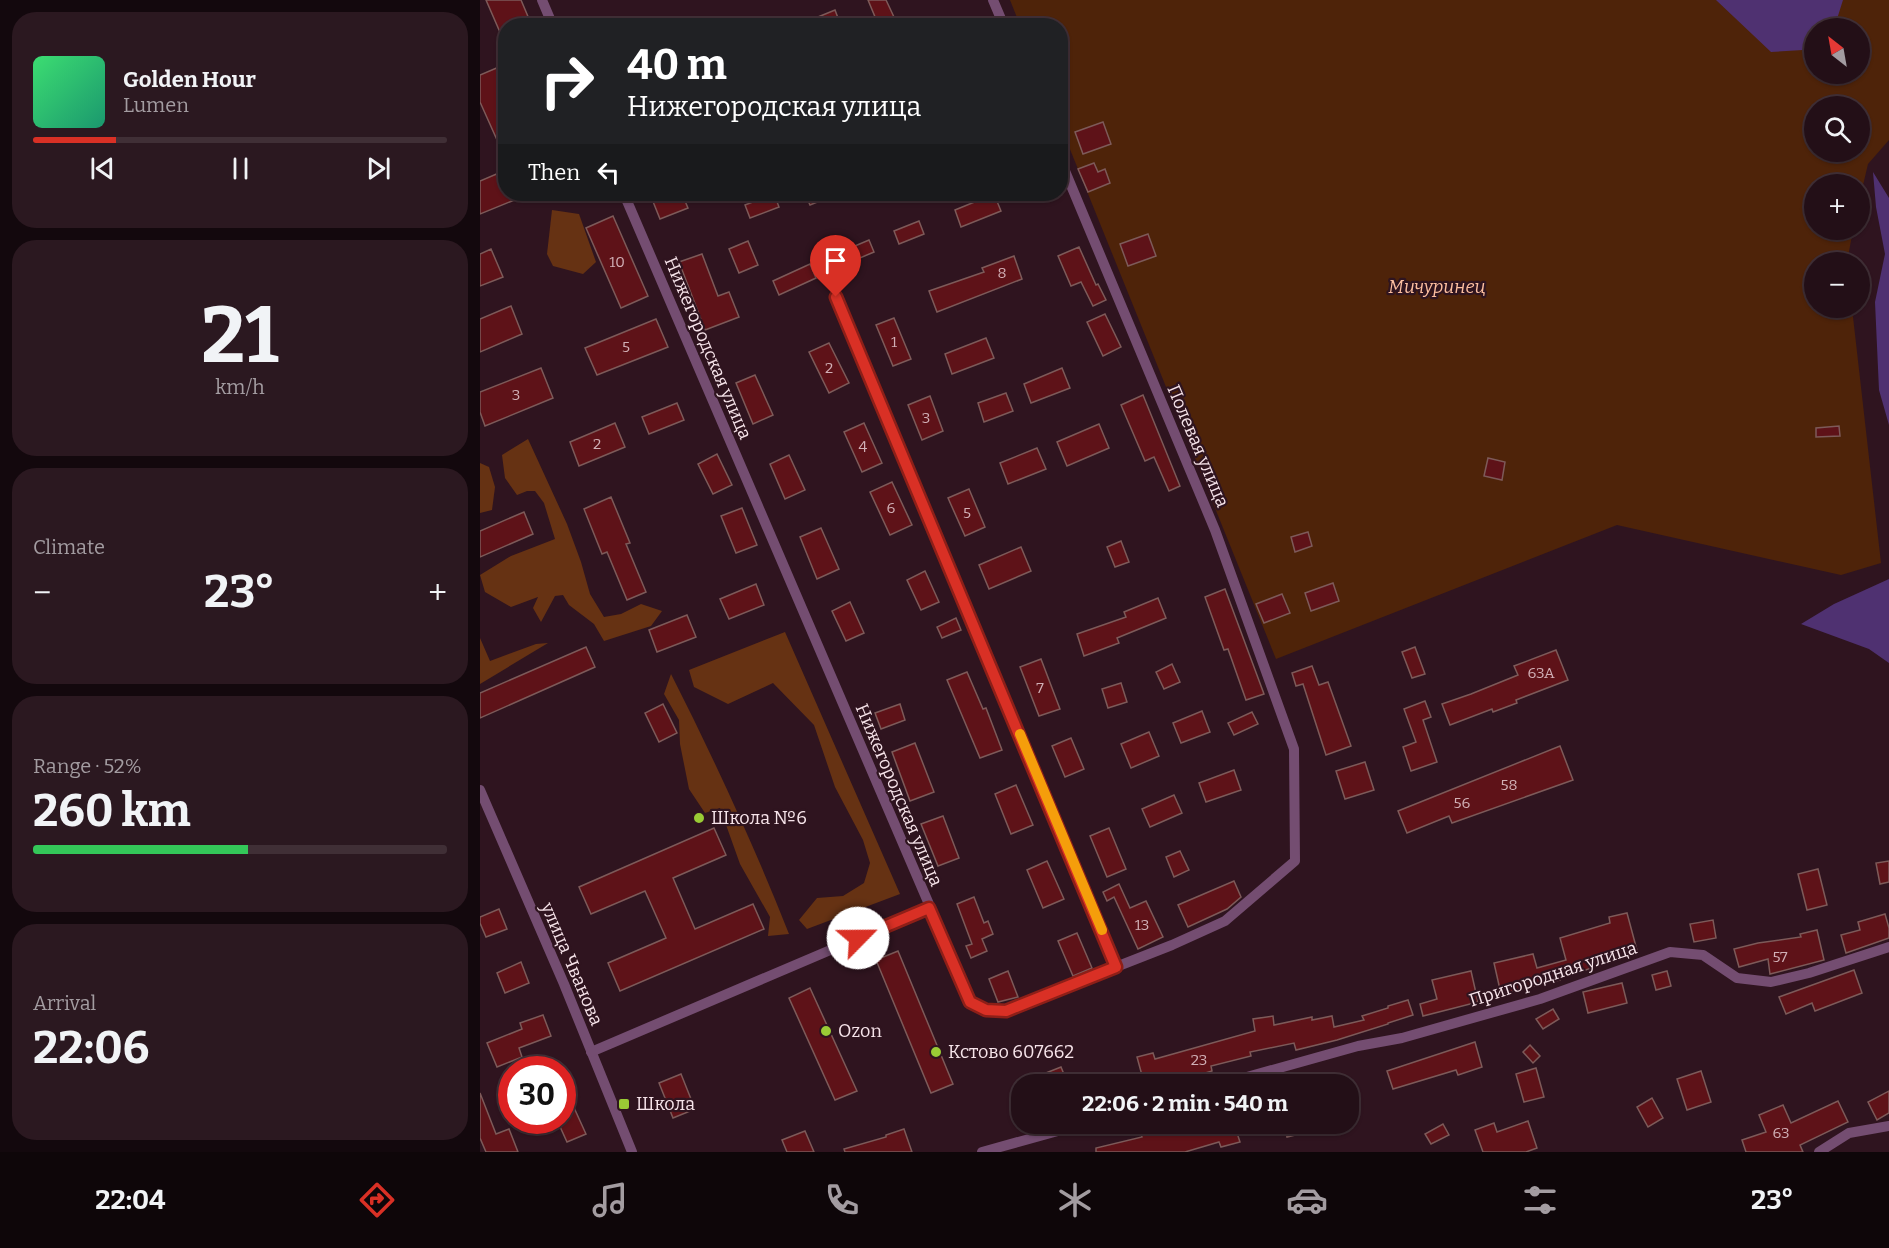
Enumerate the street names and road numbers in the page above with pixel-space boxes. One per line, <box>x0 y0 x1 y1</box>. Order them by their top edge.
street label: Нижегородская улица <box>660 253 757 443</box>
street label: Полевая улица <box>1162 381 1234 511</box>
street label: Нижегородская улица <box>851 700 948 890</box>
street label: улица Чванова <box>536 898 608 1029</box>
street label: Пригородная улица <box>1466 936 1640 1012</box>

